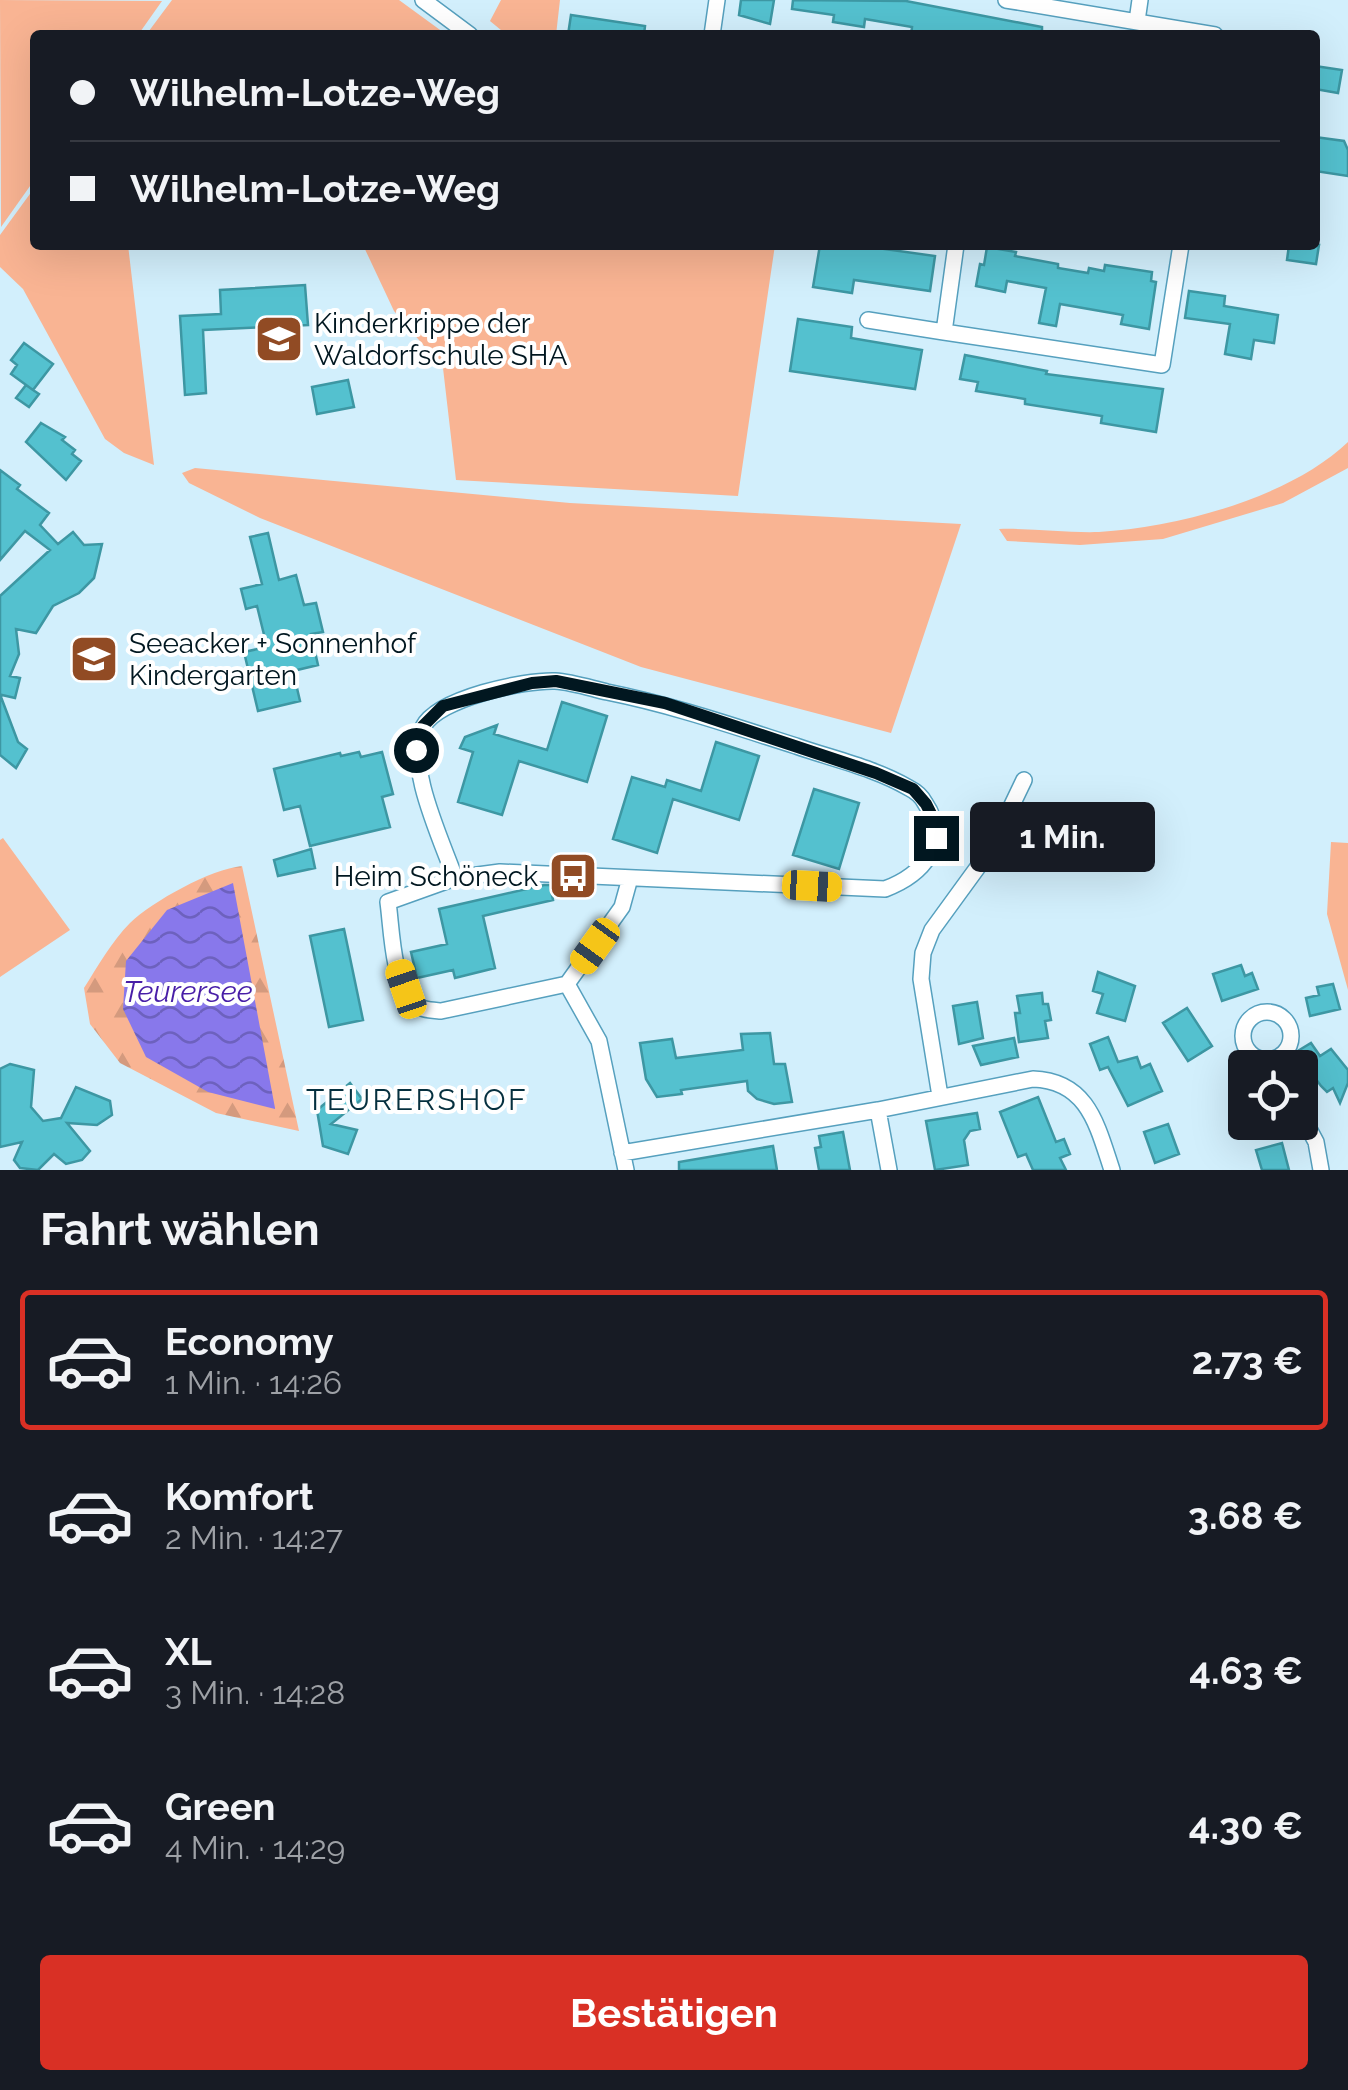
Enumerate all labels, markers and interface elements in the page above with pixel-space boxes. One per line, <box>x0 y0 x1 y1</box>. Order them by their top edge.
text: Wilhelm-Lotze-Weg <box>130 70 500 115</box>
text: Wilhelm-Lotze-Weg <box>130 166 500 211</box>
place label: Kinderkrippe der Waldorfschule SHA <box>314 307 568 372</box>
school or university icon: Kinderkrippe der Waldorfschule SHA <box>253 313 305 365</box>
place label: Seeacker + Sonnenhof Kindergarten <box>129 627 418 692</box>
school or university icon: Seeacker + Sonnenhof Kindergarten <box>68 633 120 685</box>
route start <box>394 728 439 773</box>
callout: 1 Min. <box>971 803 1156 873</box>
route end <box>914 816 959 861</box>
text: 1 Min. <box>1020 818 1105 855</box>
bus stop icon: Heim Schöneck <box>547 850 599 902</box>
place label: Heim Schöneck <box>334 860 538 893</box>
car <box>781 869 843 903</box>
car <box>565 913 625 979</box>
car <box>382 956 430 1022</box>
water label: Teurersee <box>123 974 253 1009</box>
map controls <box>1228 1050 1318 1140</box>
button: locate <box>1228 1050 1318 1140</box>
district label: TEURERSHOF <box>306 1082 528 1117</box>
text: Fahrt wählen <box>40 1203 320 1256</box>
icon: car <box>45 1315 135 1405</box>
text: Economy <box>165 1319 334 1364</box>
text: 2.73 € <box>1192 1338 1303 1383</box>
text: 1 Min. · 14:26 <box>165 1364 342 1401</box>
icon: car <box>45 1470 135 1560</box>
text: Komfort <box>165 1474 314 1519</box>
text: 3.68 € <box>1188 1493 1303 1538</box>
text: 2 Min. · 14:27 <box>165 1519 343 1556</box>
icon: car <box>45 1625 135 1715</box>
text: XL <box>165 1629 212 1674</box>
text: 4.63 € <box>1189 1648 1303 1693</box>
text: 3 Min. · 14:28 <box>165 1674 345 1711</box>
icon: car <box>45 1780 135 1870</box>
text: Green <box>165 1784 275 1829</box>
text: 4.30 € <box>1189 1803 1303 1848</box>
text: 4 Min. · 14:29 <box>165 1829 345 1866</box>
button: Bestätigen <box>40 1955 1308 2070</box>

